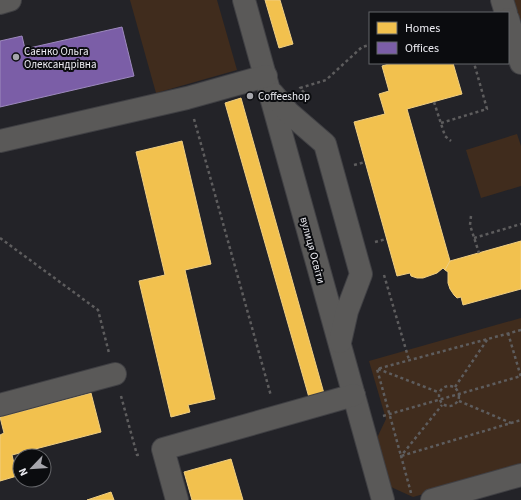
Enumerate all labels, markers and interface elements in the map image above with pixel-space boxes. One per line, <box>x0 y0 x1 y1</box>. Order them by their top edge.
legend <box>369 12 509 64</box>
text: Homes <box>405 20 440 37</box>
text: Offices <box>405 40 439 57</box>
place label: Саєнко Ольга Олександрівна <box>24 44 97 72</box>
marker: Саєнко Ольга Олександрівна <box>11 52 21 62</box>
place label: Coffeeshop <box>258 89 310 104</box>
marker: Coffeeshop <box>245 91 255 101</box>
street label: вулиця Освіти <box>296 215 329 285</box>
north arrow <box>12 448 52 488</box>
text: N <box>15 466 32 479</box>

